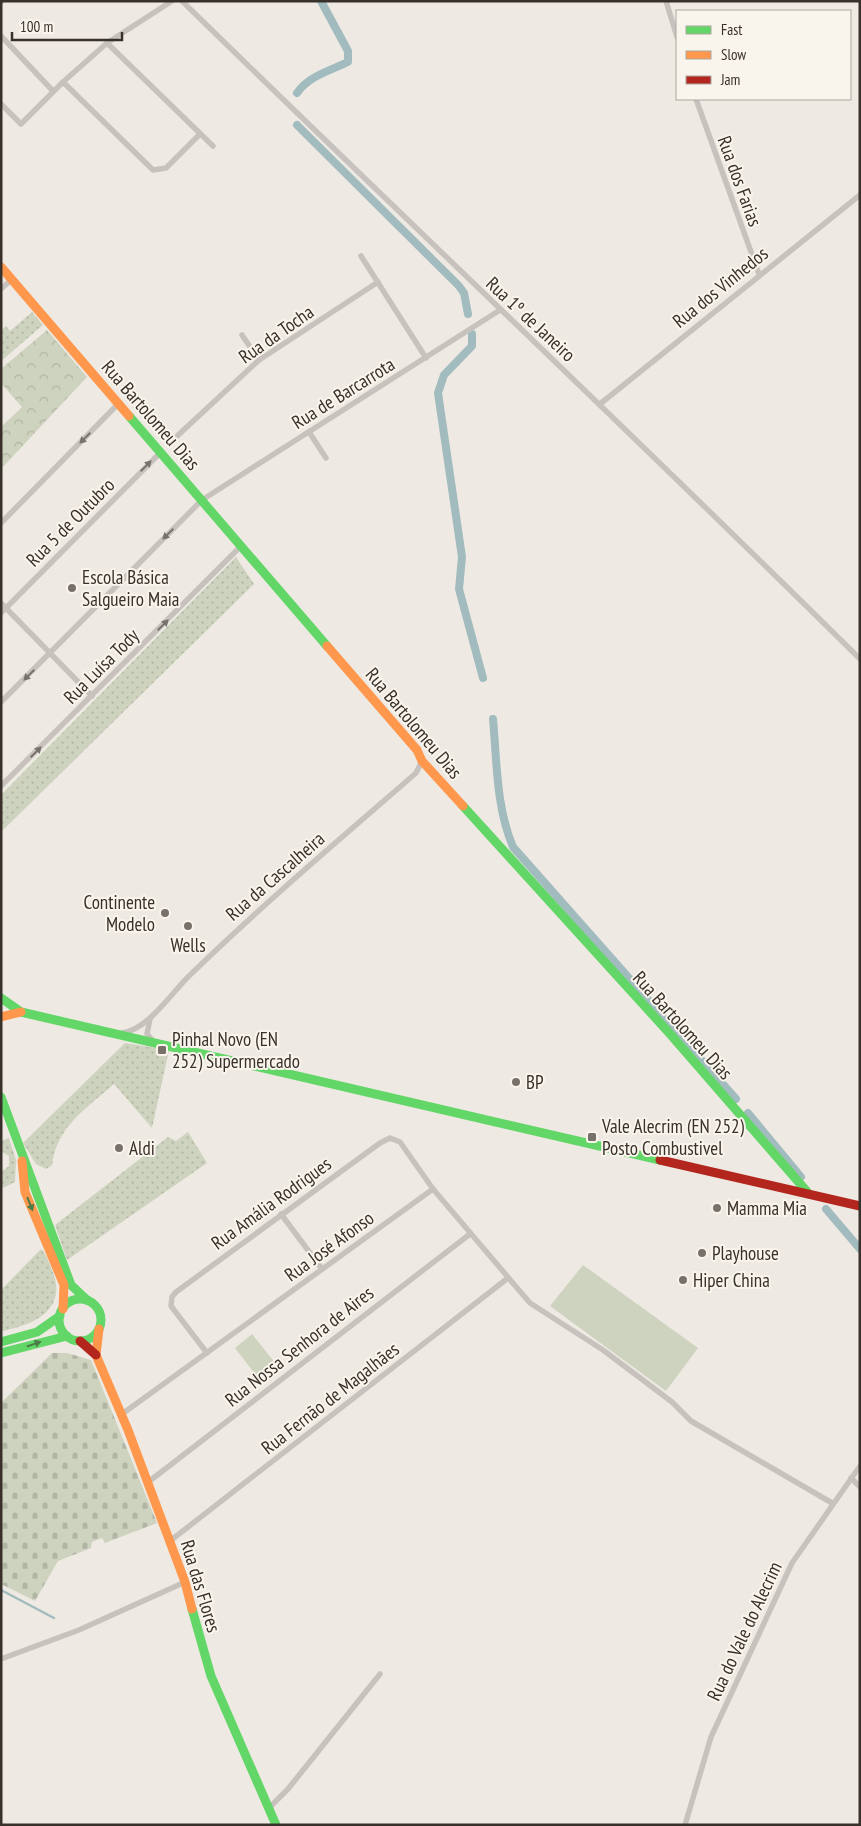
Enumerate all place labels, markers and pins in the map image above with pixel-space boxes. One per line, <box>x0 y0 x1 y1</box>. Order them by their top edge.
place label: Escola Básica Salgueiro Maia <box>82 565 179 611</box>
marker: Escola Básica Salgueiro Maia <box>66 582 78 594</box>
place label: Continente Modelo <box>83 890 155 936</box>
marker: Continente Modelo <box>159 907 171 919</box>
marker: Wells <box>182 920 194 932</box>
place label: Wells <box>170 933 206 957</box>
place label: Pinhal Novo (EN 252) Supermercado <box>172 1027 300 1073</box>
marker: Pinhal Novo (EN 252) Supermercado <box>156 1044 168 1056</box>
place label: BP <box>526 1070 544 1094</box>
marker: BP <box>510 1076 522 1088</box>
place label: Vale Alecrim (EN 252) Posto Combustivel <box>601 1114 744 1160</box>
marker: Vale Alecrim (EN 252) Posto Combustivel <box>586 1131 598 1143</box>
place label: Aldi <box>129 1136 155 1160</box>
marker: Aldi <box>113 1142 125 1154</box>
place label: Mamma Mia <box>727 1196 807 1220</box>
marker: Mamma Mia <box>711 1202 723 1214</box>
place label: Playhouse <box>712 1241 779 1265</box>
marker: Playhouse <box>696 1247 708 1259</box>
place label: Hiper China <box>693 1268 770 1292</box>
marker: Hiper China <box>677 1274 689 1286</box>

